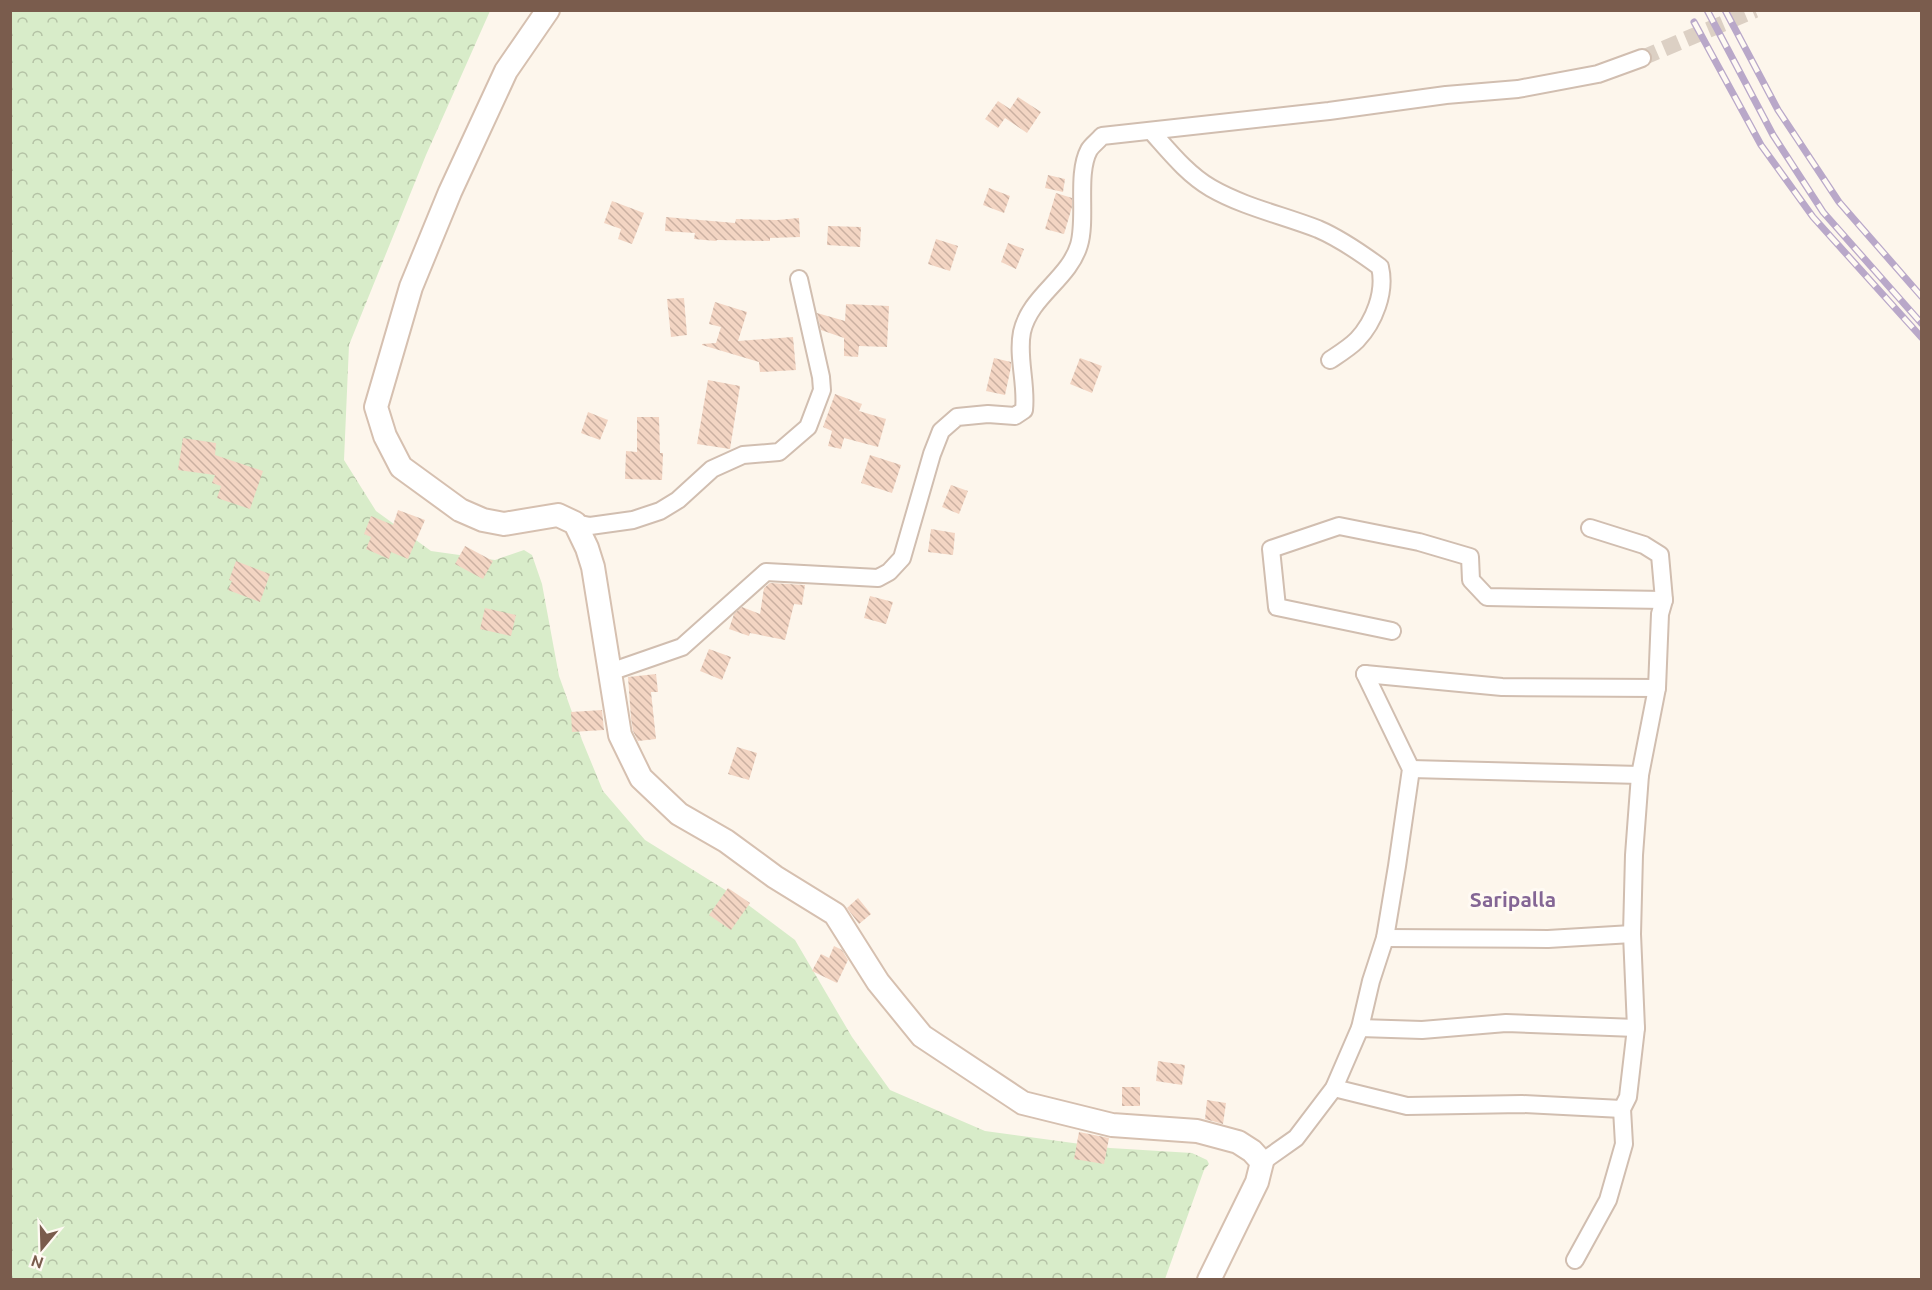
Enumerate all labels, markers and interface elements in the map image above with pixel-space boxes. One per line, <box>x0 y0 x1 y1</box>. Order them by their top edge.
district label: Saripalla <box>1470 887 1556 911</box>
north arrow <box>12 1218 72 1278</box>
text: N <box>29 1252 46 1273</box>

